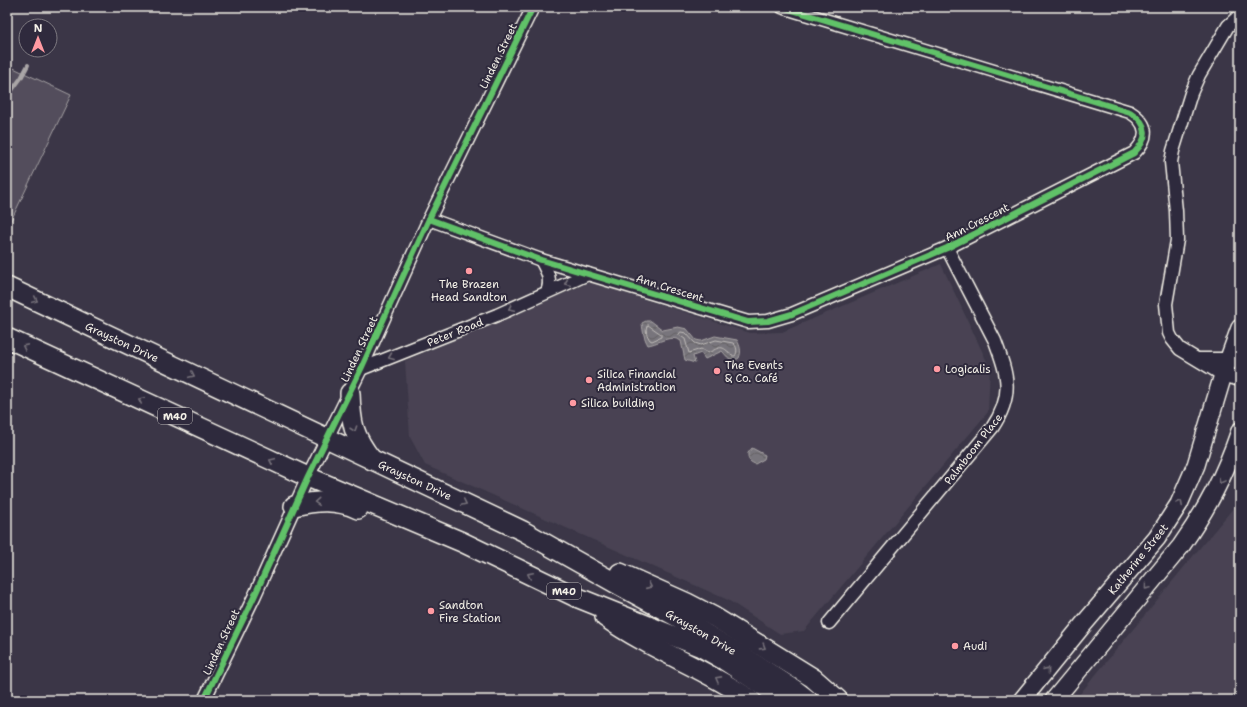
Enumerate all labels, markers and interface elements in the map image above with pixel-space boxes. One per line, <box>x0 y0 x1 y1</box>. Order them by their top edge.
north arrow <box>18 18 58 58</box>
text: N <box>34 21 43 36</box>
street label: Linden Street <box>476 21 521 92</box>
street label: Ann Crescent <box>942 200 1012 245</box>
marker: The Brazen Head Sandton <box>464 266 474 276</box>
street label: Ann Crescent <box>634 271 706 306</box>
place label: The Brazen Head Sandton <box>431 277 507 305</box>
one-way arrow <box>564 278 572 286</box>
one-way arrow <box>30 295 38 303</box>
one-way arrow <box>508 303 516 311</box>
street label: Linden Street <box>338 314 381 385</box>
street label: Peter Road <box>425 314 485 350</box>
street label: Grayston Drive <box>83 319 161 366</box>
one-way arrow <box>22 344 29 351</box>
one-way arrow <box>388 353 395 361</box>
place label: The Events & Co. Café <box>725 358 783 386</box>
place label: Logicalis <box>945 362 991 377</box>
marker: Logicalis <box>932 364 942 374</box>
marker: The Events & Co. Café <box>712 366 722 376</box>
place label: Silica Financial Administration <box>597 367 676 395</box>
one-way arrow <box>188 370 196 378</box>
marker: Silica Financial Administration <box>584 375 594 385</box>
place label: Silica building <box>581 396 655 411</box>
one-way arrow <box>138 397 146 405</box>
marker: Silica building <box>568 398 578 408</box>
road number: M40 <box>158 408 192 424</box>
street label: Palmboom Place <box>941 411 1006 488</box>
one-way arrow <box>350 426 358 433</box>
one-way arrow <box>269 457 276 465</box>
street label: Grayston Drive <box>376 457 454 504</box>
one-way arrow <box>1218 476 1225 484</box>
one-way arrow <box>314 497 320 506</box>
one-way arrow <box>459 498 467 506</box>
one-way arrow <box>1175 500 1182 507</box>
street label: Katherine Street <box>1105 520 1172 598</box>
one-way arrow <box>526 572 534 580</box>
one-way arrow <box>644 581 652 589</box>
one-way arrow <box>1144 582 1151 590</box>
road number: M40 <box>547 583 581 599</box>
place label: Sandton Fire Station <box>439 598 501 626</box>
marker: Sandton Fire Station <box>426 606 436 616</box>
street label: Grayston Drive <box>663 606 739 659</box>
street label: Linden Street <box>200 607 243 678</box>
place label: Audi <box>963 639 987 654</box>
marker: Audi <box>950 641 960 651</box>
one-way arrow <box>759 642 766 649</box>
one-way arrow <box>1042 668 1049 675</box>
one-way arrow <box>715 677 723 684</box>

